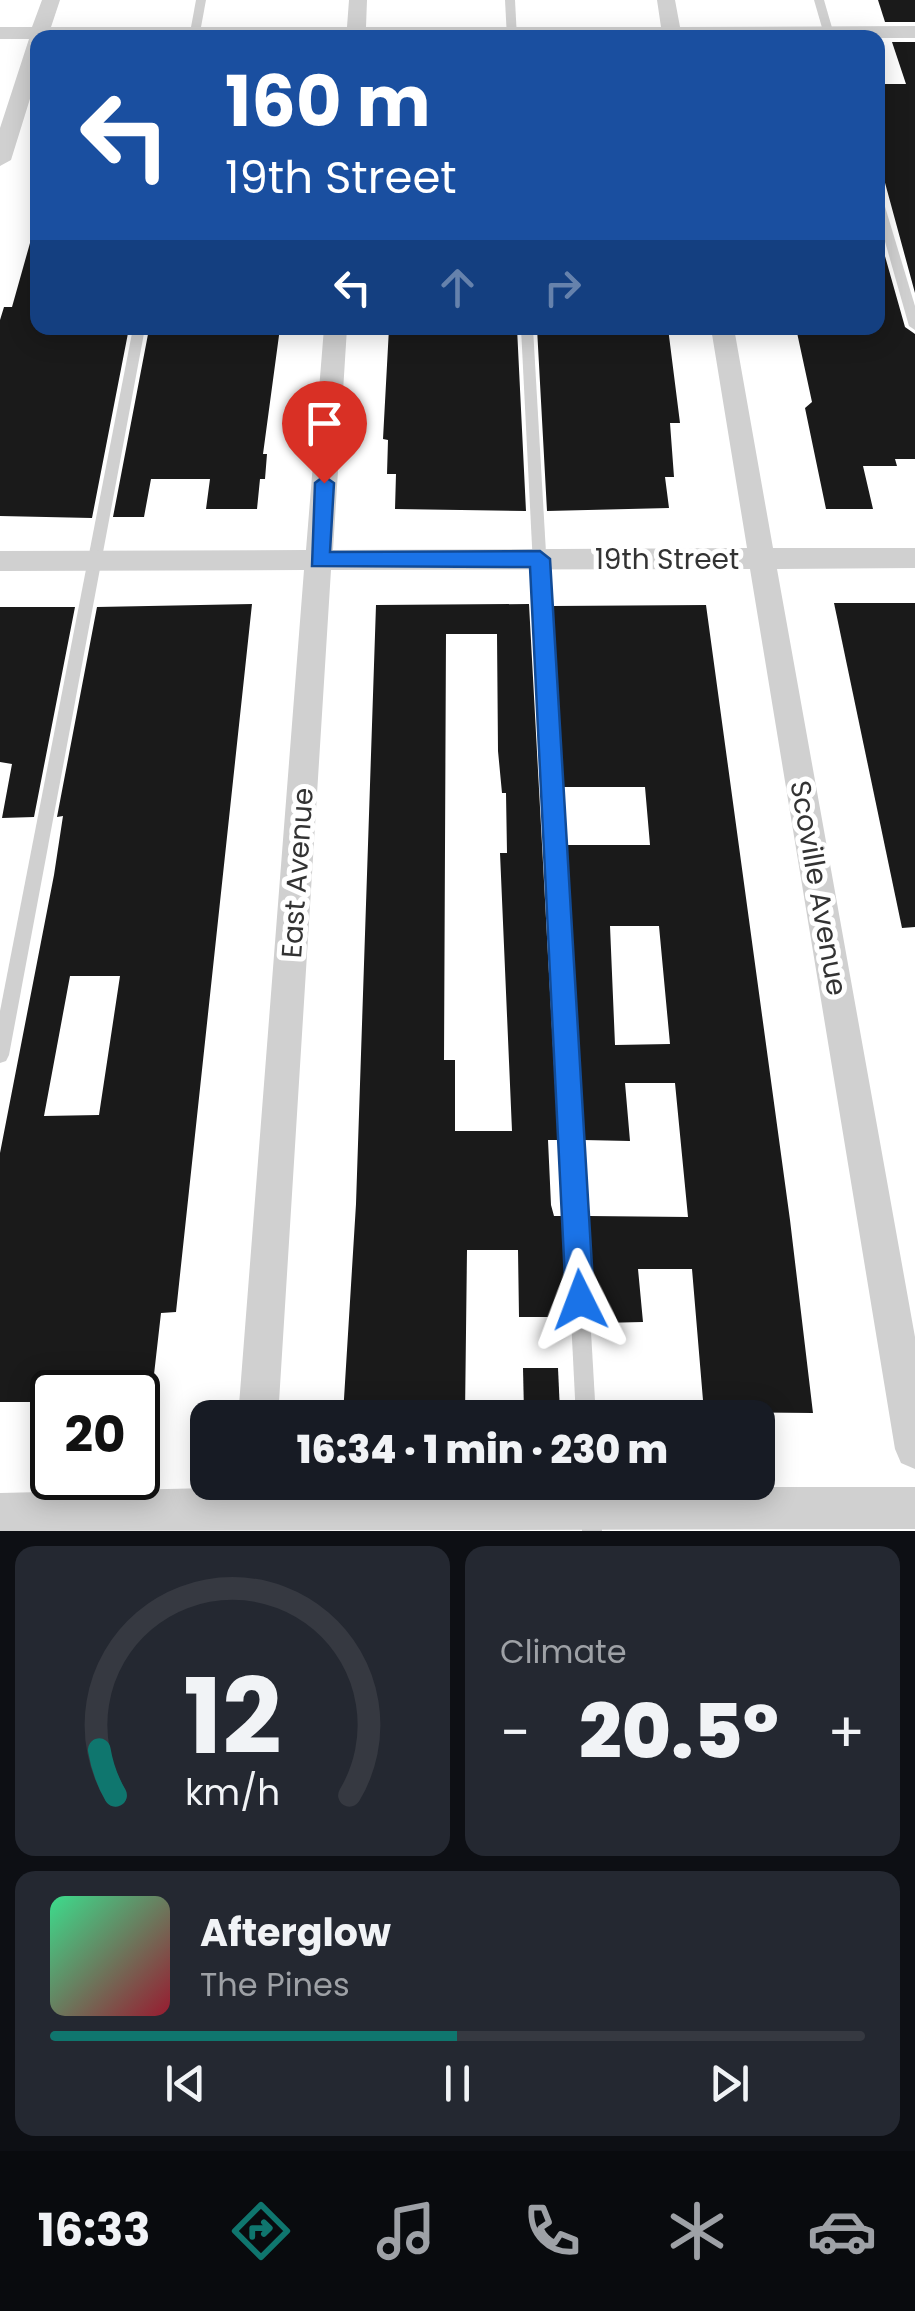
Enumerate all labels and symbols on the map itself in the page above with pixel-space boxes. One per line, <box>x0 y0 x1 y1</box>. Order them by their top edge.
pin <box>282 381 367 484</box>
street label: 19th Street <box>595 540 739 579</box>
street label: Scoville Avenue <box>780 778 857 999</box>
street label: East Avenue <box>272 787 323 960</box>
position arrow <box>528 1248 632 1352</box>
speed limit sign: 20 <box>30 1370 160 1500</box>

